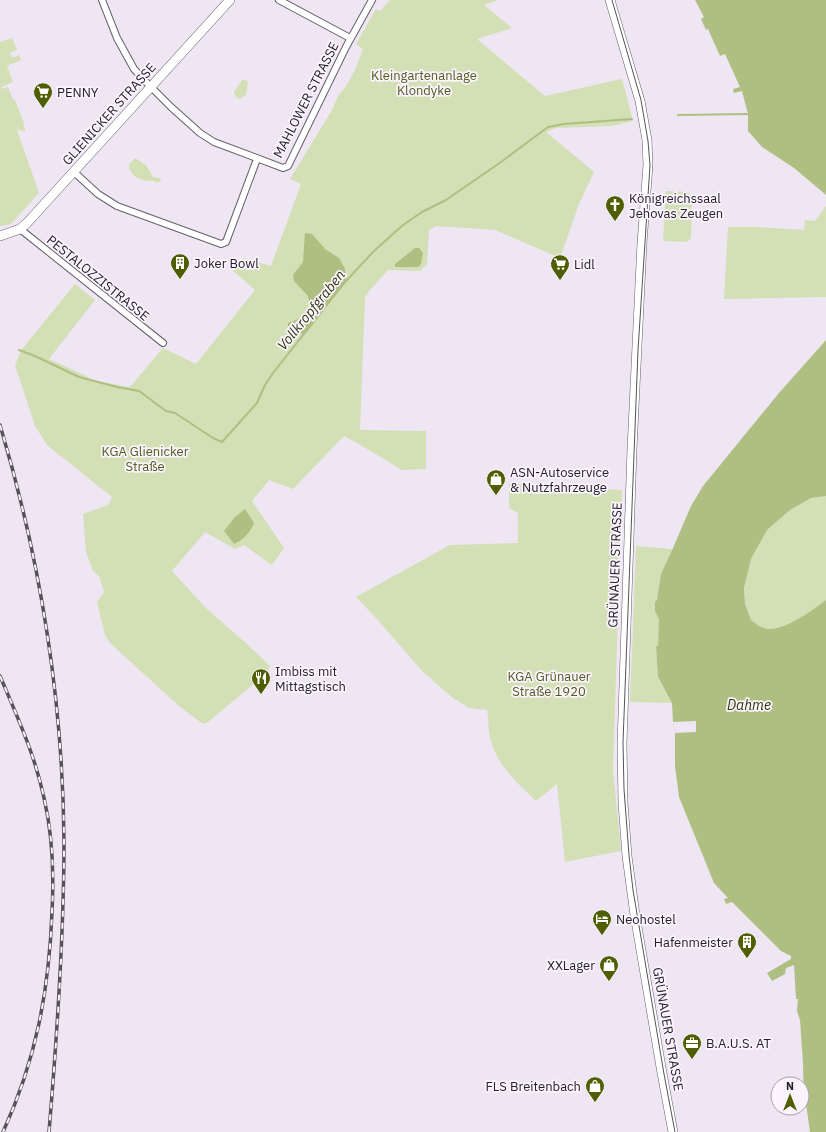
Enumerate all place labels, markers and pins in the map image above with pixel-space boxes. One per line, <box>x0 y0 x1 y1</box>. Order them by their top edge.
supermarket icon: PENNY <box>32 81 54 109</box>
place label: PENNY <box>57 84 99 101</box>
place label: Königreichssaal Jehovas Zeugen <box>629 190 723 222</box>
church icon: Königreichssaal Jehovas Zeugen <box>604 194 626 222</box>
building icon: Joker Bowl <box>169 252 191 280</box>
supermarket icon: Lidl <box>549 253 571 281</box>
place label: Joker Bowl <box>194 255 259 272</box>
place label: Lidl <box>574 256 595 273</box>
place label: ASN-Autoservice & Nutzfahrzeuge <box>510 464 609 496</box>
shop icon: ASN-Autoservice & Nutzfahrzeuge <box>485 468 507 496</box>
place label: Imbiss mit Mittagstisch <box>275 663 346 695</box>
restaurant icon: Imbiss mit Mittagstisch <box>250 667 272 695</box>
hotel icon: Neohostel <box>591 908 613 936</box>
place label: Neohostel <box>616 911 676 928</box>
building icon: Hafenmeister <box>736 931 758 959</box>
place label: Hafenmeister <box>654 934 733 951</box>
shop icon: XXLager <box>598 954 620 982</box>
place label: XXLager <box>547 957 595 974</box>
office icon: B.A.U.S. AT <box>681 1032 703 1060</box>
place label: B.A.U.S. AT <box>706 1035 772 1052</box>
shop icon: FLS Breitenbach <box>584 1075 606 1103</box>
place label: FLS Breitenbach <box>486 1078 581 1095</box>

